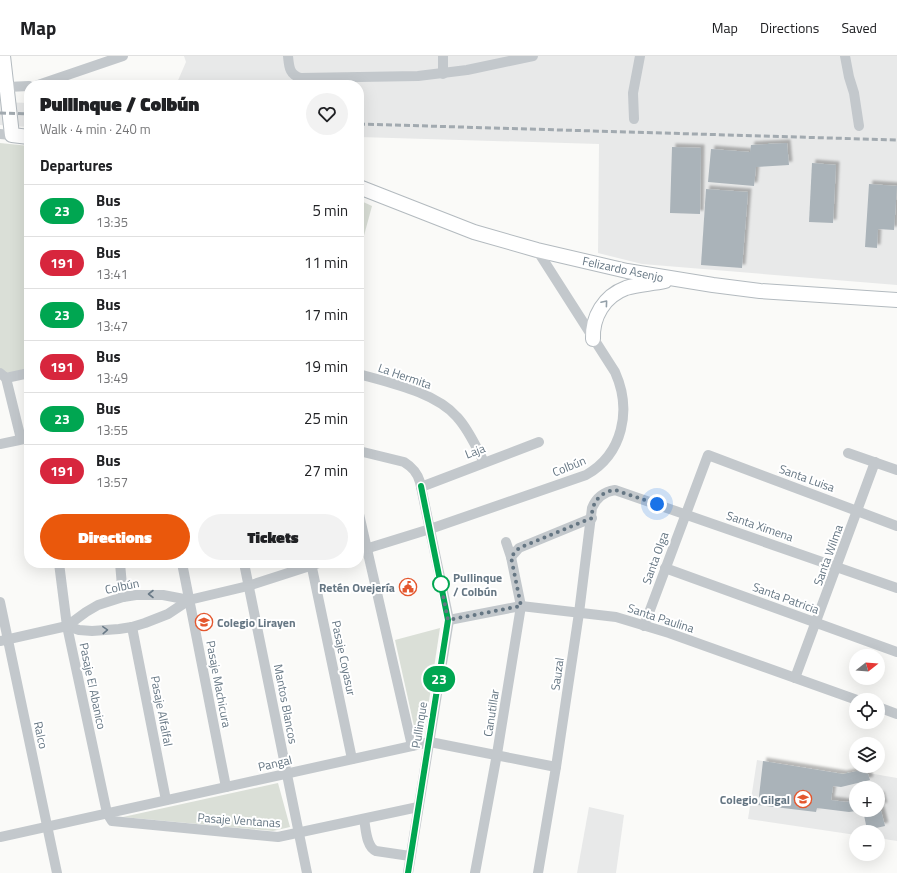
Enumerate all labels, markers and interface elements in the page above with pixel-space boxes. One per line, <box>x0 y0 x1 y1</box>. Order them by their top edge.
text: Map <box>20 13 56 42</box>
text: Map <box>712 17 738 38</box>
text: Directions <box>760 17 819 38</box>
text: Saved <box>841 17 877 38</box>
text: Pullinque / Colbún <box>40 89 199 118</box>
button: heart <box>306 93 348 135</box>
text: Walk · 4 min · 240 m <box>40 119 151 139</box>
text: Departures <box>40 154 113 177</box>
text: Bus <box>96 189 121 212</box>
text: 5 min <box>312 199 348 222</box>
text: 23 <box>54 200 70 221</box>
text: 13:35 <box>96 212 128 232</box>
text: Bus <box>96 241 121 264</box>
text: 11 min <box>304 251 348 274</box>
street label: Felizardo Asenjo <box>581 251 665 287</box>
text: 191 <box>50 252 74 273</box>
text: 13:41 <box>96 264 128 284</box>
text: Bus <box>96 293 121 316</box>
one-way arrow <box>600 301 607 308</box>
text: 17 min <box>304 303 348 326</box>
text: 23 <box>54 304 70 325</box>
text: 13:47 <box>96 316 128 336</box>
text: Bus <box>96 345 121 368</box>
text: 19 min <box>304 355 348 378</box>
text: 191 <box>50 356 74 377</box>
street label: La Hermita <box>376 358 434 394</box>
text: 13:49 <box>96 368 128 388</box>
text: Bus <box>96 397 121 420</box>
text: 25 min <box>304 407 348 430</box>
text: 23 <box>54 408 70 429</box>
text: 13:55 <box>96 420 128 440</box>
street label: Laja <box>462 438 488 464</box>
text: Bus <box>96 449 121 472</box>
street label: Colbún <box>549 451 589 481</box>
text: 27 min <box>304 459 348 482</box>
street label: Santa Luisa <box>776 459 838 497</box>
text: 191 <box>50 460 74 481</box>
text: 13:57 <box>96 472 128 492</box>
your location <box>647 494 667 514</box>
street label: Santa Ximena <box>724 506 796 546</box>
button: Directions <box>40 514 190 560</box>
button: Tickets <box>198 514 348 560</box>
street label: Santa Wilma <box>808 522 848 588</box>
street label: Santa Olga <box>637 529 673 587</box>
place label: Pullinque / Colbún <box>453 568 502 601</box>
street label: Colbún <box>103 573 141 599</box>
marker: Pullinque / Colbún <box>432 575 450 593</box>
public building icon: Retén Ovejería <box>398 577 418 597</box>
street label: Santa Patricia <box>750 577 822 619</box>
place label: Retén Ovejería <box>319 578 395 597</box>
one-way arrow <box>148 590 154 598</box>
street label: Santa Paulina <box>625 598 697 638</box>
school or university icon: Colegio Lirayen <box>194 612 214 632</box>
place label: Colegio Lirayen <box>217 613 296 632</box>
street label: Pasaje Coyasur <box>327 619 361 697</box>
one-way arrow <box>102 626 108 635</box>
street label: Pasaje Machicura <box>201 639 237 729</box>
street label: Pasaje El Abanico <box>75 641 111 731</box>
north arrow <box>849 649 885 685</box>
map controls <box>849 649 885 861</box>
street label: Sauzal <box>545 656 569 692</box>
street label: Mantos Blancos <box>269 662 303 746</box>
line badge: 23 <box>421 666 457 692</box>
text: 23 <box>431 668 447 689</box>
street label: Pasaje Alfalfal <box>146 674 178 748</box>
street label: Canutillar <box>478 688 504 738</box>
button: locate <box>849 693 885 729</box>
street label: Pullinque <box>406 700 432 750</box>
street label: Ralco <box>29 719 53 751</box>
button: layers <box>849 737 885 773</box>
street label: Pangal <box>256 750 294 776</box>
button: + <box>849 781 885 817</box>
school or university icon: Colegio Gilgal <box>793 789 813 809</box>
place label: Colegio Gilgal <box>720 790 790 809</box>
street label: Pasaje Ventanas <box>197 808 282 832</box>
button: − <box>849 825 885 861</box>

